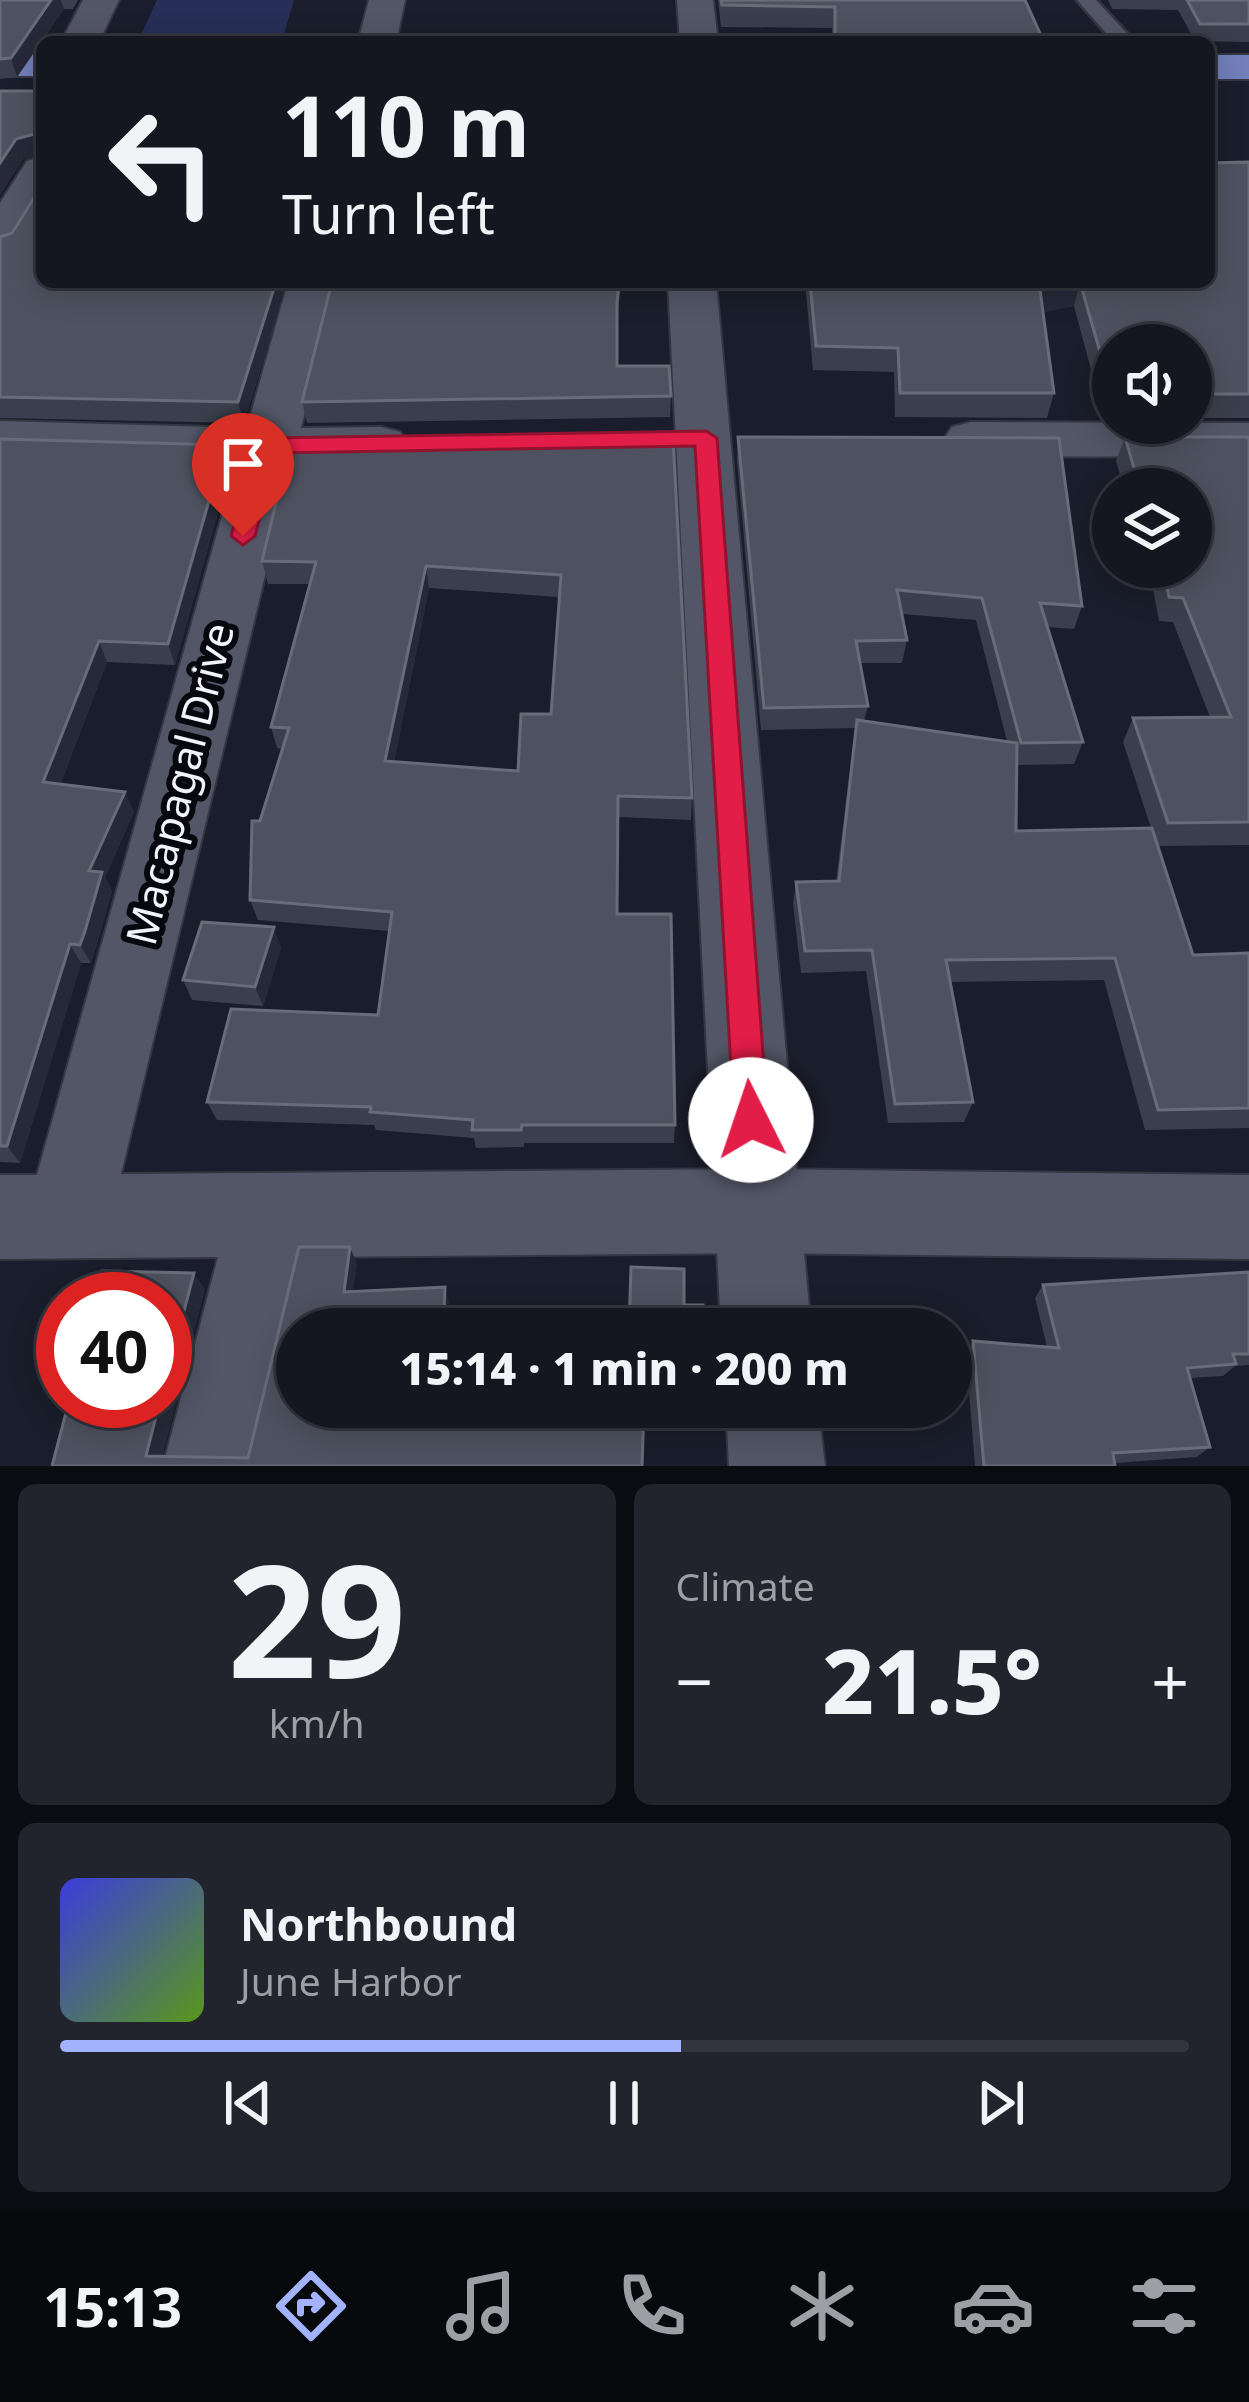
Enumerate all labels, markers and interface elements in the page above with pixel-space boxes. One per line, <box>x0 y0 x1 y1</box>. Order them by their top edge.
text: 110 m <box>282 67 530 182</box>
icon: left <box>84 84 240 240</box>
text: Turn left <box>282 176 495 250</box>
map controls <box>1092 324 1212 588</box>
button: sound <box>1092 324 1212 444</box>
pin <box>192 413 294 536</box>
icon: arrive <box>210 431 276 497</box>
button: layers <box>1092 468 1212 588</box>
street label: Macapagal Drive <box>111 617 246 951</box>
position arrow <box>688 1057 814 1183</box>
speed limit sign: 40 <box>36 1272 192 1428</box>
text: 15:14 · 1 min · 200 m <box>399 1337 849 1398</box>
text: 29 <box>228 1511 406 1724</box>
text: Climate <box>676 1559 815 1612</box>
text: 21.5° <box>822 1618 1042 1740</box>
text: − <box>676 1635 713 1725</box>
text: + <box>1151 1635 1189 1725</box>
text: km/h <box>269 1696 365 1749</box>
text: Northbound <box>240 1893 517 1954</box>
text: June Harbor <box>240 1954 462 2007</box>
icon: previous <box>215 2070 281 2136</box>
icon: pause <box>591 2070 657 2136</box>
icon: next <box>968 2070 1034 2136</box>
icon: directions <box>269 2264 353 2348</box>
icon: music <box>439 2264 523 2348</box>
icon: phone <box>610 2264 694 2348</box>
icon: climate <box>780 2264 864 2348</box>
icon: car <box>951 2264 1035 2348</box>
icon: filters <box>1122 2264 1206 2348</box>
text: 15:13 <box>43 2269 182 2343</box>

